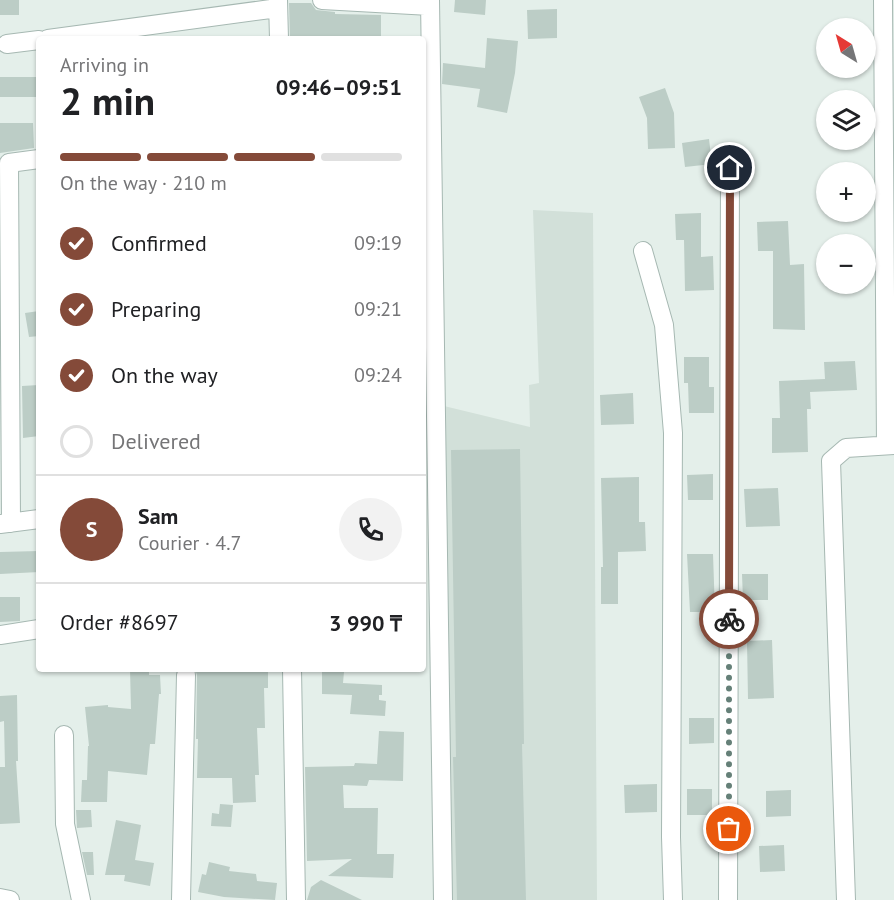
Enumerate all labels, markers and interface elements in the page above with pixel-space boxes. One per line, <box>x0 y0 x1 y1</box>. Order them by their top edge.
north arrow <box>816 18 876 78</box>
map controls <box>816 18 876 294</box>
text: Arriving in <box>60 52 149 78</box>
text: 09:46–09:51 <box>276 73 402 101</box>
text: 2 min <box>60 75 155 126</box>
button: layers <box>816 90 876 150</box>
pin <box>704 142 755 193</box>
icon: home <box>713 151 746 184</box>
button: + <box>816 162 876 222</box>
text: On the way · 210 m <box>60 170 227 196</box>
icon: check <box>60 227 93 260</box>
text: Confirmed <box>111 229 207 257</box>
text: 09:19 <box>354 230 402 256</box>
button: − <box>816 234 876 294</box>
icon: check <box>60 293 93 326</box>
text: Preparing <box>111 295 201 323</box>
text: 09:21 <box>354 296 402 322</box>
icon: check <box>60 359 93 392</box>
text: On the way <box>111 361 218 389</box>
text: 09:24 <box>354 362 402 388</box>
text: Delivered <box>111 427 201 455</box>
button: phone <box>339 498 402 561</box>
text: Sam <box>138 502 178 530</box>
text: S <box>86 515 97 543</box>
text: Courier · 4.7 <box>138 530 241 556</box>
courier <box>699 589 759 649</box>
icon: bike <box>713 603 746 636</box>
text: Order #8697 <box>60 608 179 636</box>
text: 3 990 ₸ <box>329 609 402 637</box>
pin <box>703 803 754 854</box>
icon: bag <box>712 812 745 845</box>

